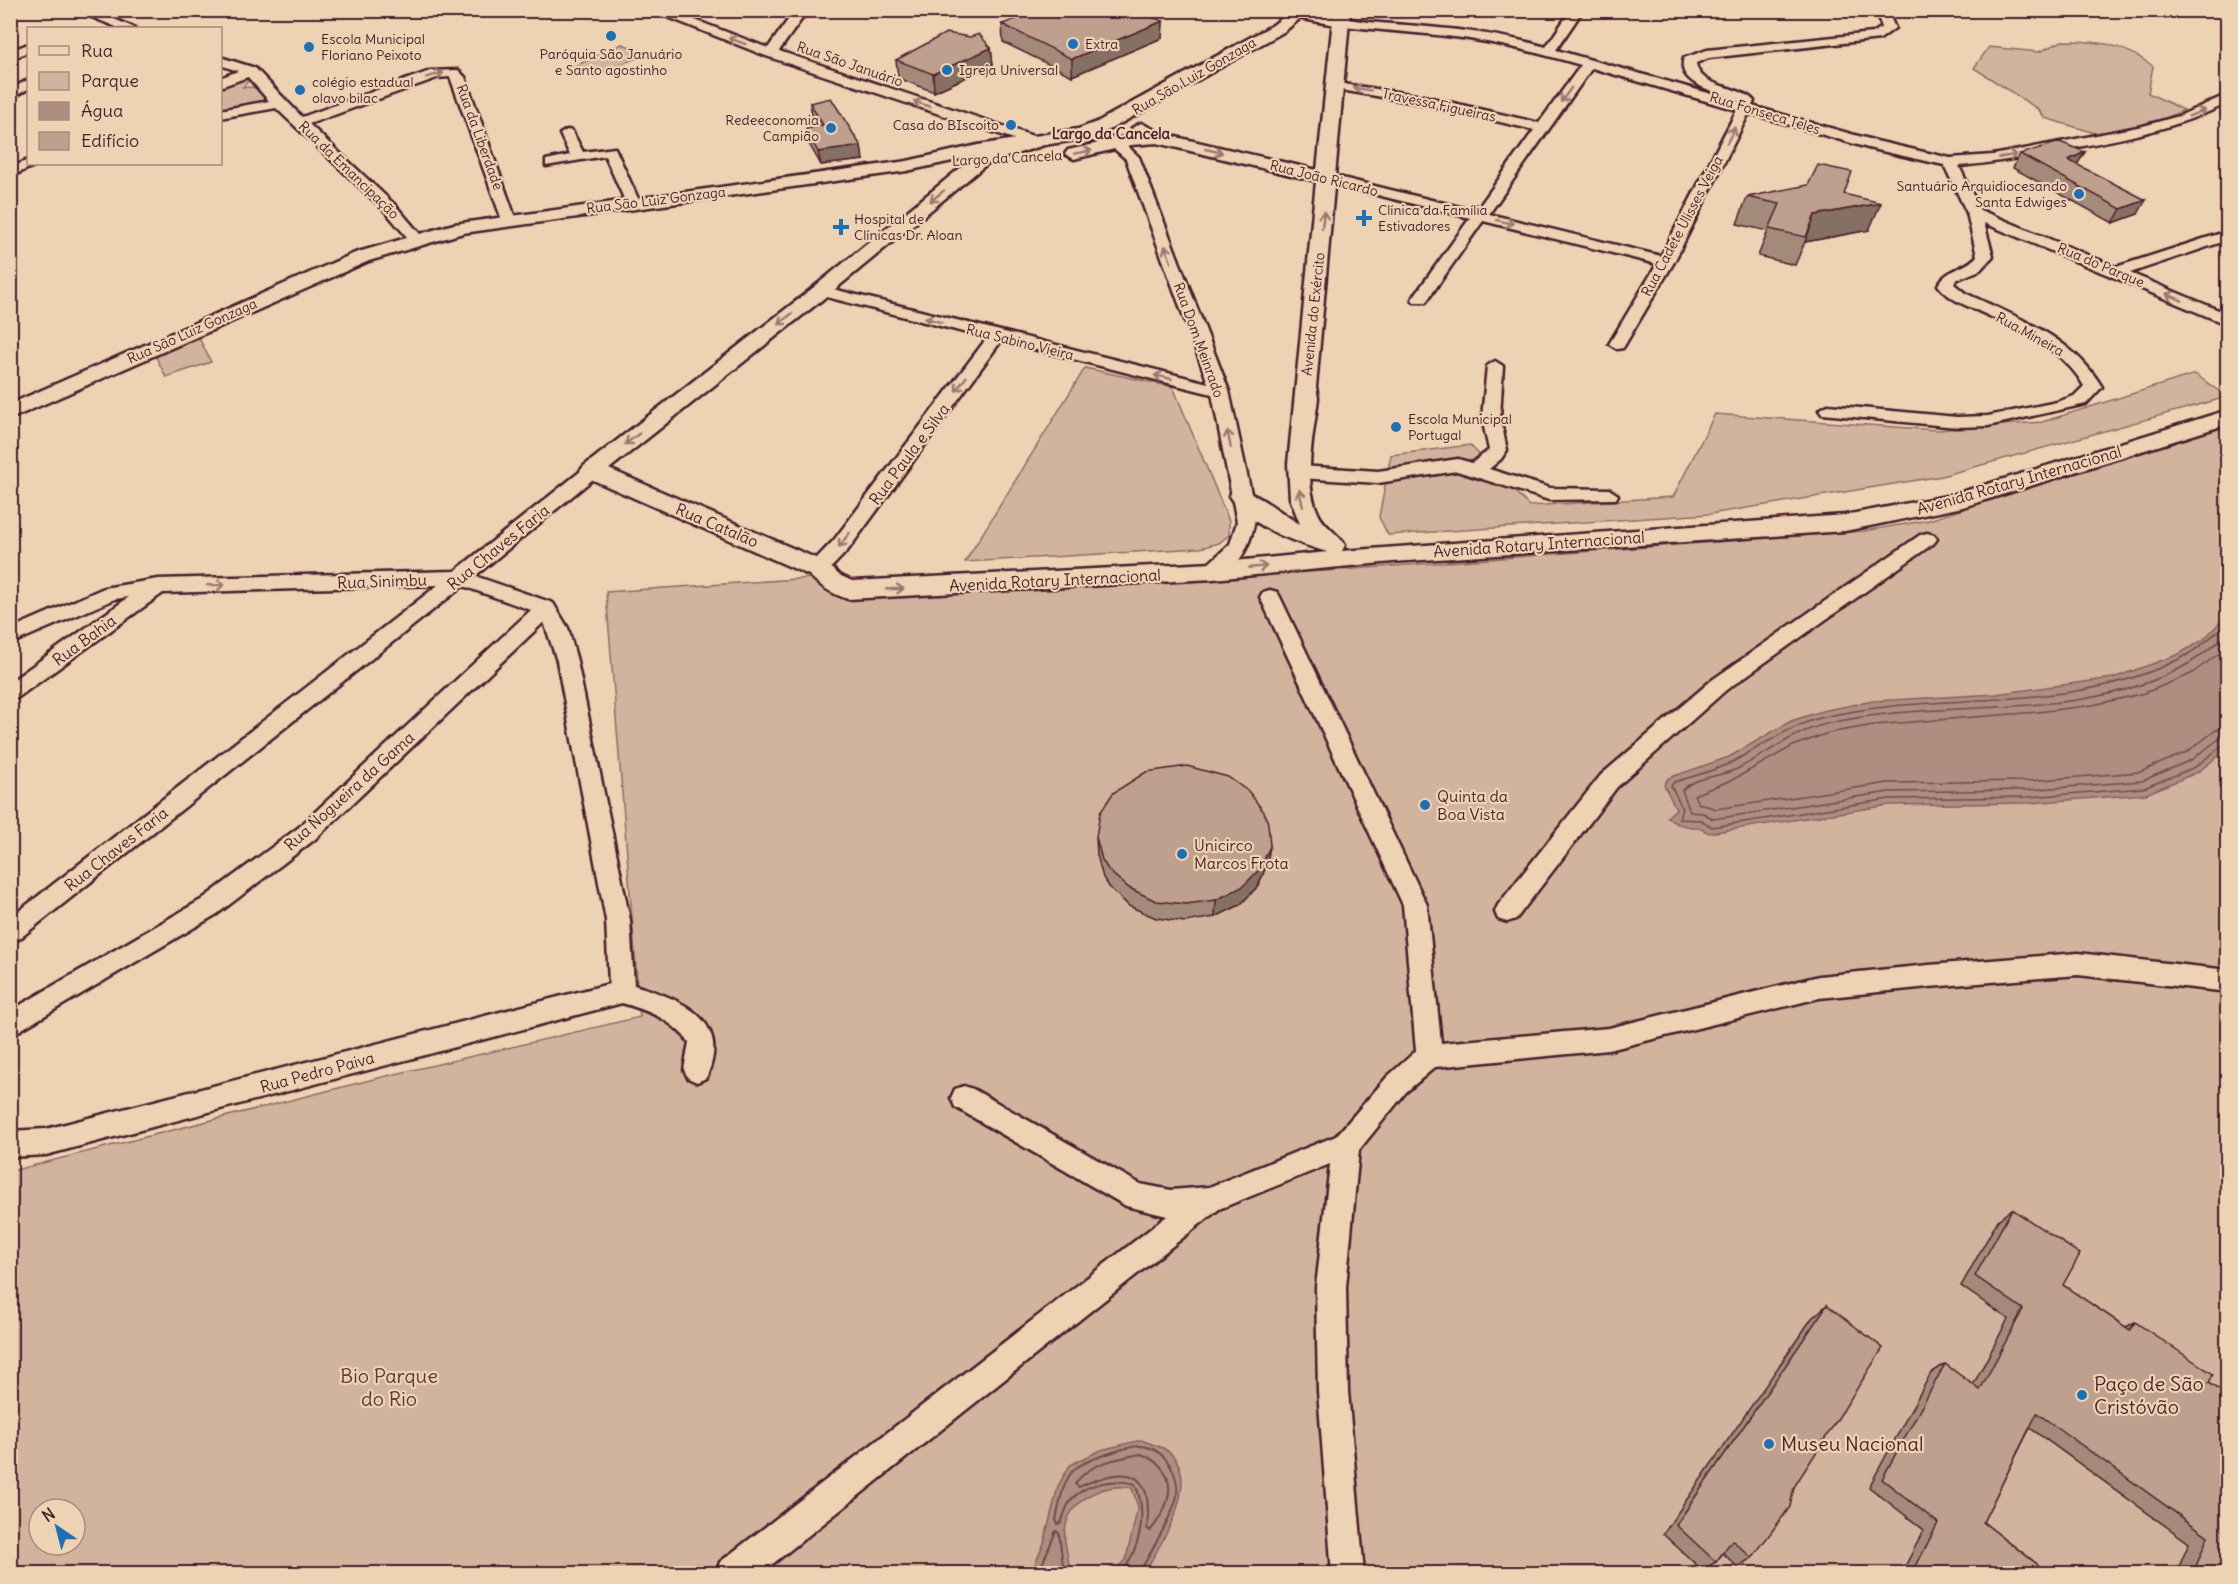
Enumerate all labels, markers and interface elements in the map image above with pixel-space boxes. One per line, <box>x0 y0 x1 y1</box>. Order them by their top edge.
legend <box>27 27 222 165</box>
marker: Paróquia São Januário e Santo agostinho <box>604 29 618 43</box>
place label: Escola Municipal Floriano Peixoto <box>321 30 425 64</box>
street label: Rua São Luiz Gonzaga <box>1129 33 1259 119</box>
one-way arrow <box>728 34 747 45</box>
place label: Extra <box>1085 35 1118 53</box>
street label: Rua São Januário <box>795 37 906 91</box>
marker: Extra <box>1066 37 1080 51</box>
text: Rua <box>81 39 113 62</box>
marker: Escola Municipal Floriano Peixoto <box>302 40 316 54</box>
place label: Paróquia São Januário e Santo agostinho <box>540 45 683 79</box>
place label: Igreja Universal <box>959 61 1058 79</box>
marker: Igreja Universal <box>940 63 954 77</box>
text: Parque <box>81 69 139 92</box>
one-way arrow <box>425 69 444 80</box>
place label: colégio estadual olavo bilac <box>312 73 414 107</box>
street label: Rua da Liberdade <box>453 82 507 192</box>
marker: colégio estadual olavo bilac <box>293 83 307 97</box>
one-way arrow <box>1353 83 1372 94</box>
street label: Travessa Figueiras <box>1380 84 1498 126</box>
one-way arrow <box>1560 86 1573 102</box>
street label: Rua Fonseca Teles <box>1708 88 1822 138</box>
one-way arrow <box>913 97 931 108</box>
text: Água <box>81 99 123 122</box>
one-way arrow <box>2188 107 2206 118</box>
place label: Redeeconomia Campião <box>725 111 819 145</box>
place label: Casa do BIscoito <box>893 116 999 134</box>
street label: Rua da Emancipação <box>295 117 403 223</box>
marker: Casa do BIscoito <box>1004 118 1018 132</box>
marker: Redeeconomia Campião <box>824 121 838 135</box>
district label: Largo da Cancela <box>1052 124 1171 144</box>
one-way arrow <box>1725 127 1737 144</box>
text: Edifício <box>81 129 139 152</box>
street label: Largo da Cancela <box>951 146 1063 170</box>
one-way arrow <box>1072 146 1092 157</box>
one-way arrow <box>1204 146 1223 158</box>
one-way arrow <box>1997 150 2017 161</box>
street label: Rua Cadete Ulisses Veiga <box>1637 153 1727 299</box>
street label: Rua João Ricardo <box>1268 156 1380 200</box>
place label: Santuário Arquidiocesando Santa Edwiges <box>1897 177 2067 211</box>
street label: Rua São Luiz Gonzaga <box>585 183 727 217</box>
marker: Santuário Arquidiocesando Santa Edwiges <box>2072 187 2086 201</box>
one-way arrow <box>929 190 945 203</box>
place label: Clínica da Família Estivadores <box>1378 201 1488 235</box>
marker: Clínica da Família Estivadores <box>1355 209 1373 227</box>
place label: Hospital de Clínicas Dr. Aloan <box>854 210 963 244</box>
one-way arrow <box>1318 211 1329 231</box>
one-way arrow <box>1495 217 1514 229</box>
marker: Hospital de Clínicas Dr. Aloan <box>832 218 850 236</box>
street label: Rua do Parque <box>2055 239 2147 291</box>
one-way arrow <box>1162 246 1173 264</box>
street label: Avenida do Exército <box>1298 251 1328 377</box>
street label: Rua Dom Meinrado <box>1170 280 1228 400</box>
one-way arrow <box>2165 290 2183 302</box>
street label: Rua São Luiz Gonzaga <box>124 294 260 368</box>
street label: Rua Mineira <box>1993 308 2067 360</box>
one-way arrow <box>778 312 794 325</box>
one-way arrow <box>923 314 942 326</box>
street label: Rua Sabino Vieira <box>964 320 1076 364</box>
one-way arrow <box>1154 371 1173 382</box>
one-way arrow <box>955 376 968 392</box>
street label: Rua Paula e Silva <box>864 399 954 509</box>
place label: Escola Municipal Portugal <box>1408 410 1512 444</box>
marker: Escola Municipal Portugal <box>1389 420 1403 434</box>
one-way arrow <box>1223 430 1234 449</box>
one-way arrow <box>624 432 640 445</box>
street label: Avenida Rotary Internacional <box>1914 441 2124 519</box>
one-way arrow <box>1295 488 1306 508</box>
street label: Rua Catalão <box>673 499 761 551</box>
street label: Rua Chaves Faria <box>443 500 553 594</box>
street label: Avenida Rotary Internacional <box>1433 527 1645 561</box>
one-way arrow <box>838 532 851 548</box>
one-way arrow <box>1247 561 1267 572</box>
street label: Avenida Rotary Internacional <box>949 564 1161 596</box>
street label: Rua Sinimbu <box>337 569 427 593</box>
one-way arrow <box>206 579 226 591</box>
one-way arrow <box>885 583 905 595</box>
street label: Rua Bahia <box>48 610 120 670</box>
street label: Rua Nogueira da Gama <box>280 727 418 855</box>
place label: Quinta da Boa Vista <box>1437 786 1508 824</box>
marker: Quinta da Boa Vista <box>1418 798 1432 812</box>
street label: Rua Chaves Faria <box>60 803 172 895</box>
place label: Unicirco Marcos Frota <box>1194 835 1289 873</box>
marker: Unicirco Marcos Frota <box>1175 847 1189 861</box>
street label: Rua Pedro Paiva <box>258 1047 376 1097</box>
park label: Bio Parque do Rio <box>340 1363 438 1411</box>
place label: Paço de São Cristóvão <box>2094 1371 2204 1419</box>
marker: Paço de São Cristóvão <box>2075 1388 2089 1402</box>
place label: Museu Nacional <box>1781 1431 1923 1456</box>
marker: Museu Nacional <box>1762 1437 1776 1451</box>
north arrow <box>27 1497 87 1557</box>
text: N <box>38 1503 59 1526</box>

